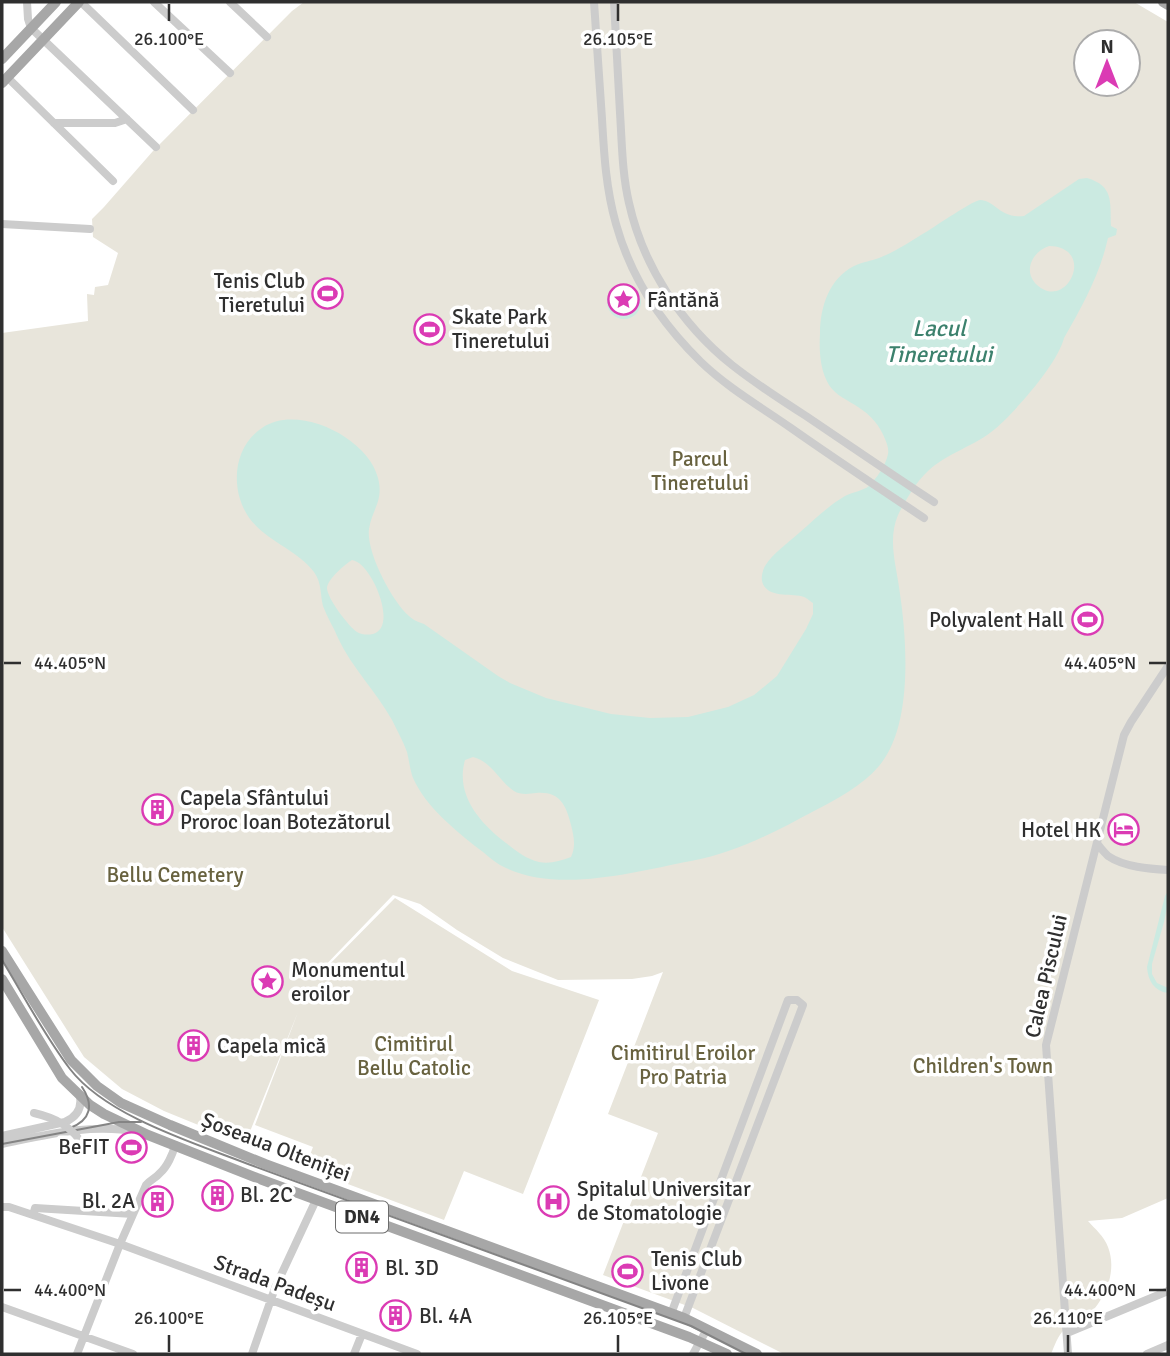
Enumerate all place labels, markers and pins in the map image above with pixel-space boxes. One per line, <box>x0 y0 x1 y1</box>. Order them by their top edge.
place label: Tenis Club Tieretului <box>214 268 305 318</box>
sports icon: Tenis Club Tieretului <box>311 276 345 310</box>
place icon: Fântănă <box>607 283 641 317</box>
place label: Fântănă <box>647 287 719 313</box>
place label: Skate Park Tineretului <box>452 304 550 354</box>
sports icon: Skate Park Tineretului <box>412 312 446 346</box>
sports icon: Polyvalent Hall <box>1070 603 1104 637</box>
place label: Polyvalent Hall <box>929 607 1064 633</box>
place label: Capela Sfântului Proroc Ioan Botezătorul <box>180 785 391 835</box>
building icon: Capela Sfântului Proroc Ioan Botezătorul <box>140 793 174 827</box>
hotel icon: Hotel HK <box>1107 813 1141 847</box>
place label: Hotel HK <box>1021 817 1101 843</box>
place label: Monumentul eroilor <box>291 957 406 1007</box>
place icon: Monumentul eroilor <box>251 965 285 999</box>
building icon: Capela mică <box>177 1029 211 1063</box>
place label: Capela mică <box>217 1033 326 1059</box>
sports icon: BeFIT <box>115 1130 149 1164</box>
place label: BeFIT <box>58 1134 110 1160</box>
place label: Spitalul Universitar de Stomatologie <box>577 1176 751 1226</box>
building icon: Bl. 2C <box>200 1178 234 1212</box>
place label: Bl. 2C <box>240 1182 293 1208</box>
building icon: Bl. 2A <box>141 1184 175 1218</box>
hospital icon: Spitalul Universitar de Stomatologie <box>537 1184 571 1218</box>
place label: Bl. 2A <box>82 1188 135 1214</box>
place label: Tenis Club Livone <box>651 1246 742 1296</box>
building icon: Bl. 3D <box>345 1251 379 1285</box>
sports icon: Tenis Club Livone <box>611 1254 645 1288</box>
place label: Bl. 3D <box>385 1255 439 1281</box>
building icon: Bl. 4A <box>379 1299 413 1333</box>
place label: Bl. 4A <box>419 1303 472 1329</box>

